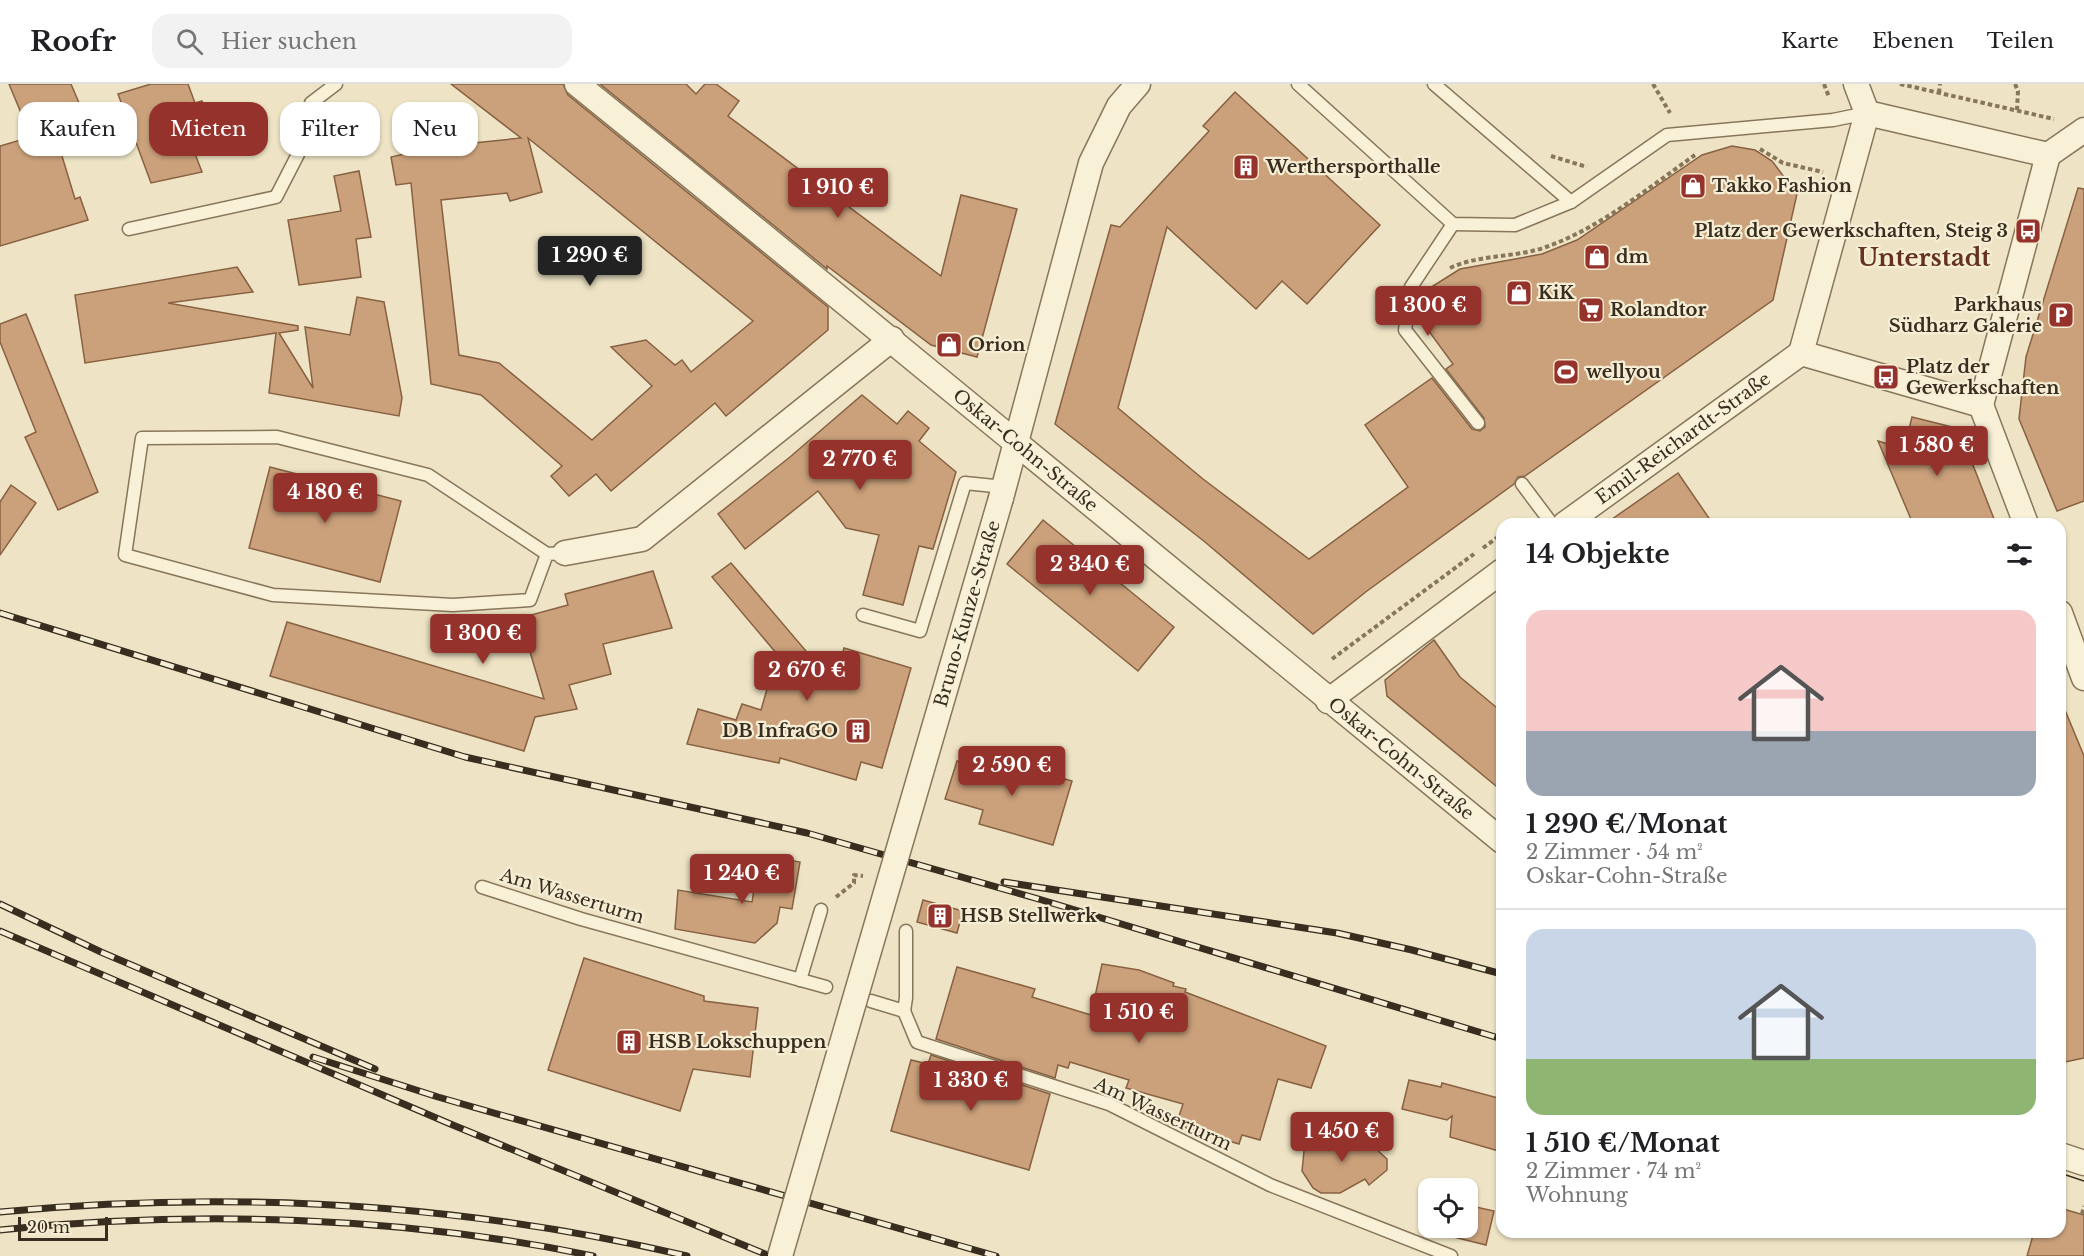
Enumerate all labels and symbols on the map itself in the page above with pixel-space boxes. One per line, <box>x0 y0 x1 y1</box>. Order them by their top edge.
building icon: Werthersporthalle <box>1231 152 1261 182</box>
place label: Werthersporthalle <box>1265 156 1441 178</box>
pin: 1 910 € <box>783 168 893 219</box>
shop icon: Takko Fashion <box>1678 171 1708 201</box>
place label: Takko Fashion <box>1712 175 1852 197</box>
bus stop icon: Platz der Gewerkschaften, Steig 3 <box>2013 216 2043 246</box>
place label: Platz der Gewerkschaften, Steig 3 <box>1694 220 2008 242</box>
pin: 1 290 € <box>535 236 645 287</box>
shop icon: dm <box>1582 242 1612 272</box>
district label: Unterstadt <box>1857 243 1991 272</box>
place label: dm <box>1616 246 1648 268</box>
shop icon: KiK <box>1504 278 1534 308</box>
place label: KiK <box>1538 282 1575 304</box>
pin: 1 300 € <box>1373 286 1483 337</box>
place label: Parkhaus Südharz Galerie <box>1889 294 2042 337</box>
supermarket icon: Rolandtor <box>1576 295 1606 325</box>
place label: Rolandtor <box>1610 299 1706 321</box>
parking icon: Parkhaus Südharz Galerie <box>2046 300 2076 330</box>
shop icon: Orion <box>934 330 964 360</box>
place label: Orion <box>968 334 1025 356</box>
place label: Platz der Gewerkschaften <box>1906 356 2059 399</box>
sports icon: wellyou <box>1551 357 1581 387</box>
place label: wellyou <box>1586 361 1661 383</box>
bus stop icon: Platz der Gewerkschaften <box>1871 362 1901 392</box>
street label: Emil-Reichardt-Straße <box>1592 368 1775 509</box>
street label: Oskar-Cohn-Straße <box>948 384 1102 517</box>
pin: 1 580 € <box>1882 426 1992 477</box>
pin: 2 770 € <box>805 440 915 491</box>
pin: 4 180 € <box>270 473 380 524</box>
street label: Bruno-Kunze-Straße <box>930 518 1005 710</box>
pin: 2 340 € <box>1035 545 1145 596</box>
pin: 1 300 € <box>428 614 538 665</box>
pin: 2 670 € <box>752 651 862 702</box>
street label: Oskar-Cohn-Straße <box>1324 693 1478 825</box>
building icon: DB InfraGO <box>843 716 873 746</box>
place label: DB InfraGO <box>722 720 838 742</box>
pin: 2 590 € <box>957 746 1067 797</box>
pin: 1 240 € <box>687 854 797 905</box>
street label: Am Wasserturm <box>496 863 647 928</box>
building icon: HSB Stellwerk <box>925 901 955 931</box>
place label: HSB Stellwerk <box>960 905 1098 927</box>
pin: 1 510 € <box>1084 993 1194 1044</box>
building icon: HSB Lokschuppen <box>614 1027 644 1057</box>
place label: HSB Lokschuppen <box>648 1031 826 1053</box>
pin: 1 330 € <box>916 1061 1026 1112</box>
street label: Am Wasserturm <box>1090 1072 1235 1156</box>
pin: 1 450 € <box>1287 1112 1397 1163</box>
scale bar <box>18 1214 108 1242</box>

